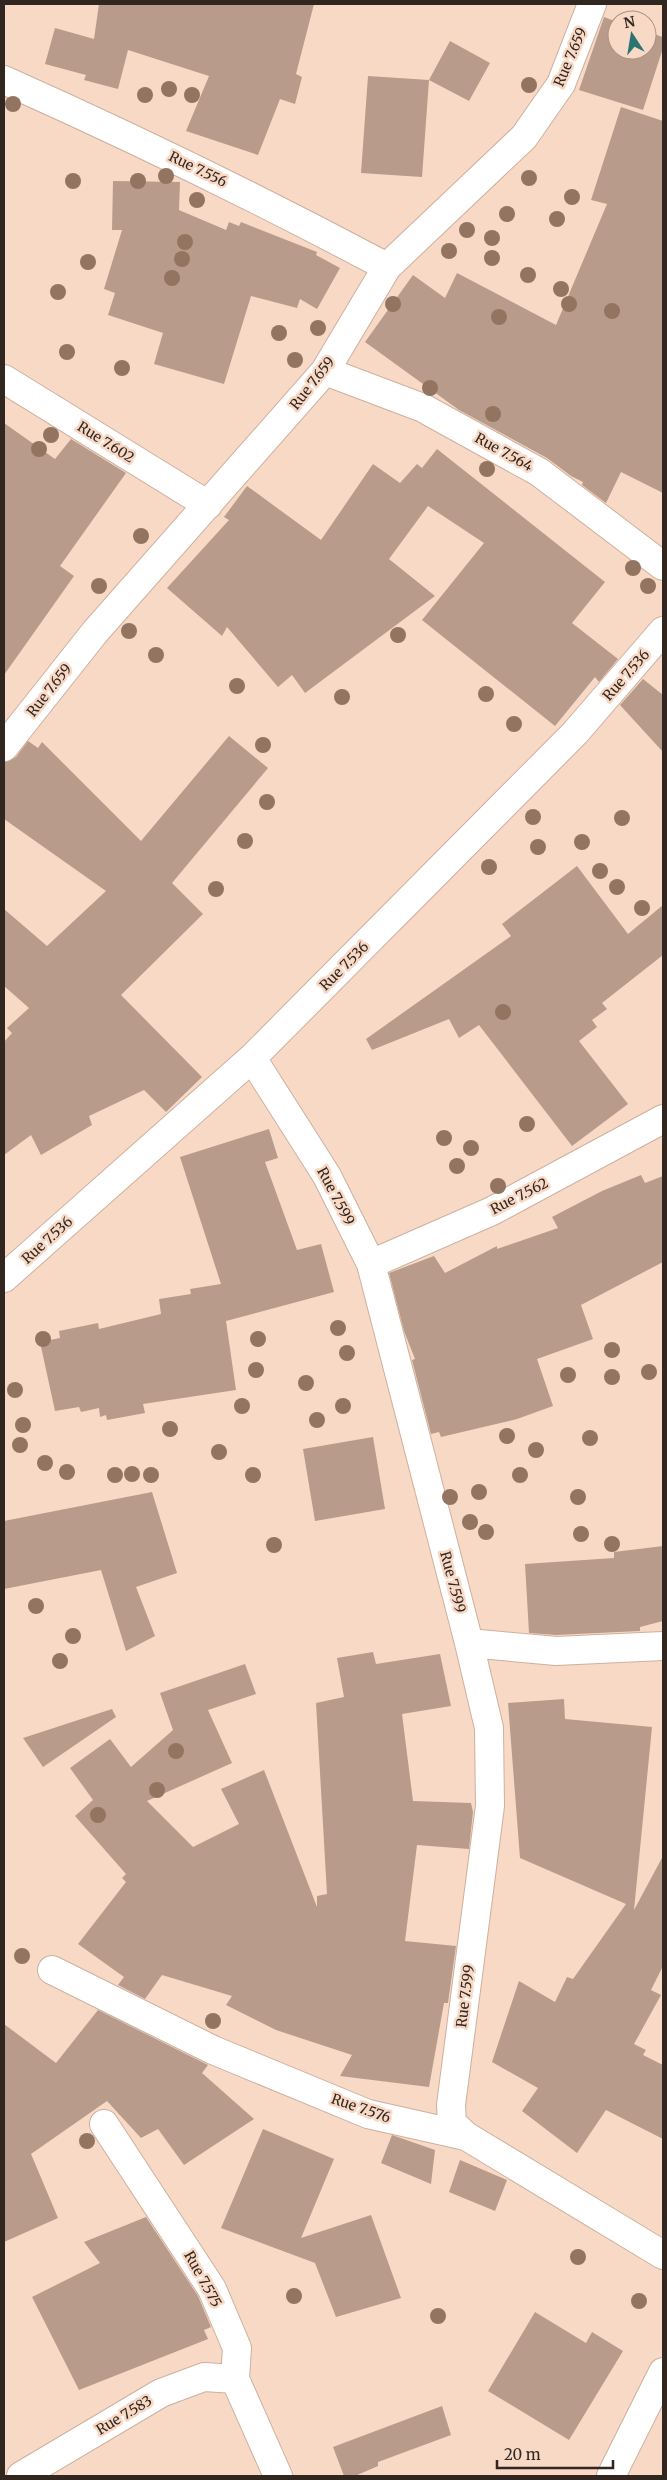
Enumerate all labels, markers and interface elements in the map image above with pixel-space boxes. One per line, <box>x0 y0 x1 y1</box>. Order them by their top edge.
north arrow <box>607 10 657 60</box>
text: N <box>622 12 637 32</box>
street label: Rue 7.659 <box>550 25 590 89</box>
street label: Rue 7.556 <box>166 147 230 191</box>
street label: Rue 7.659 <box>286 353 338 413</box>
street label: Rue 7.602 <box>74 417 138 467</box>
street label: Rue 7.564 <box>472 429 536 475</box>
street label: Rue 7.536 <box>599 646 653 704</box>
street label: Rue 7.659 <box>23 660 75 720</box>
street label: Rue 7.536 <box>316 938 372 994</box>
street label: Rue 7.599 <box>313 1164 359 1228</box>
street label: Rue 7.562 <box>487 1174 551 1218</box>
street label: Rue 7.536 <box>18 1212 76 1268</box>
street label: Rue 7.599 <box>436 1549 470 1615</box>
street label: Rue 7.599 <box>452 1964 478 2028</box>
street label: Rue 7.576 <box>329 2089 393 2127</box>
street label: Rue 7.575 <box>180 2248 226 2310</box>
street label: Rue 7.583 <box>93 2391 155 2439</box>
scale bar <box>497 2438 613 2470</box>
text: 20 m <box>504 2445 541 2464</box>

